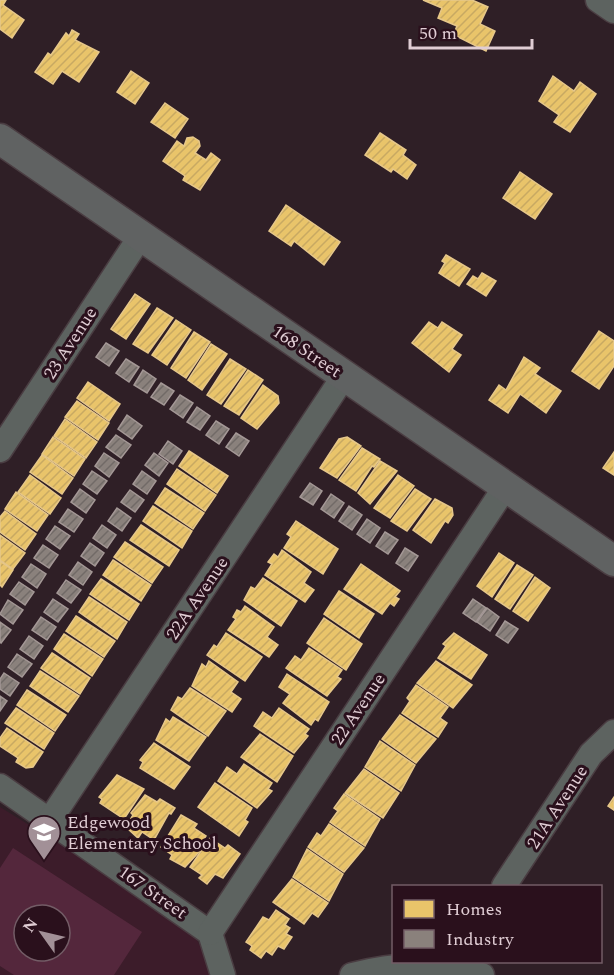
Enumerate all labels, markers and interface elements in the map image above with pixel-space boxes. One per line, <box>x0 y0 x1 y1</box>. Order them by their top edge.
scale bar <box>410 12 532 50</box>
text: 50 m <box>419 20 457 47</box>
street label: 23 Avenue <box>37 302 104 385</box>
street label: 168 Street <box>267 318 347 385</box>
street label: 22A Avenue <box>160 551 235 645</box>
street label: 22 Avenue <box>324 668 393 751</box>
street label: 21A Avenue <box>520 760 595 855</box>
place label: Edgewood Elementary School <box>67 809 217 857</box>
school or university icon: Edgewood Elementary School <box>26 814 62 861</box>
street label: 167 Street <box>113 859 193 926</box>
legend <box>392 885 602 963</box>
text: Homes <box>446 896 502 923</box>
north arrow <box>12 903 72 963</box>
text: N <box>17 913 44 937</box>
text: Industry <box>446 926 515 953</box>

